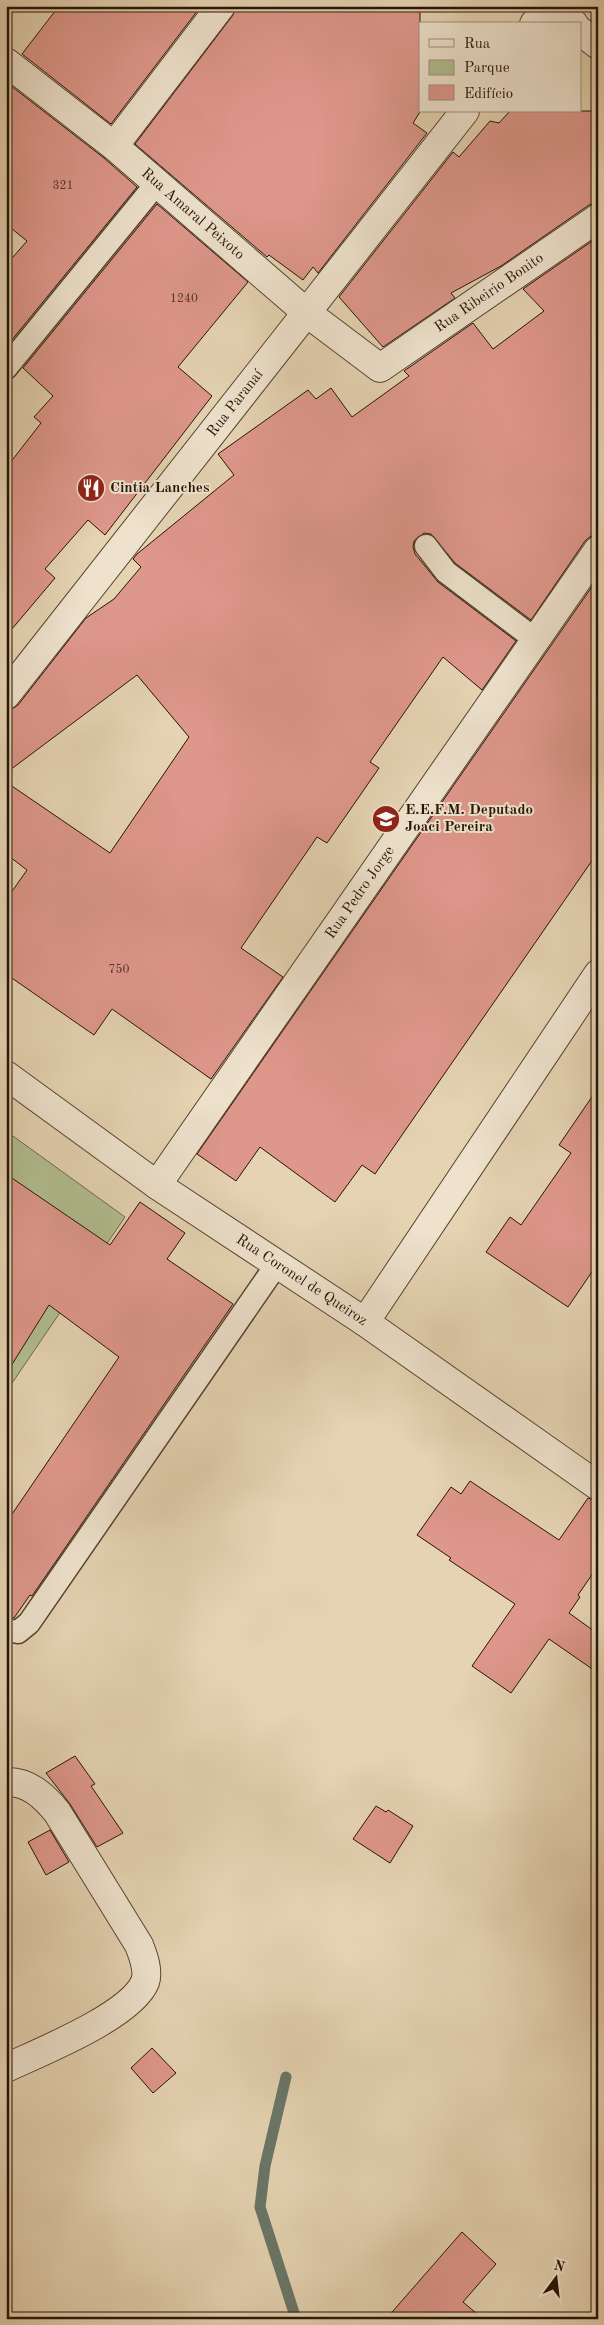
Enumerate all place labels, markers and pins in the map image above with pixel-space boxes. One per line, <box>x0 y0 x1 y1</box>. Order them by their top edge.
restaurant icon: Cintia Lanches <box>76 473 106 503</box>
place label: Cintia Lanches <box>110 481 209 496</box>
place label: E.E.F.M. Deputado Joaci Pereira <box>405 803 533 835</box>
school or university icon: E.E.F.M. Deputado Joaci Pereira <box>371 804 401 834</box>

